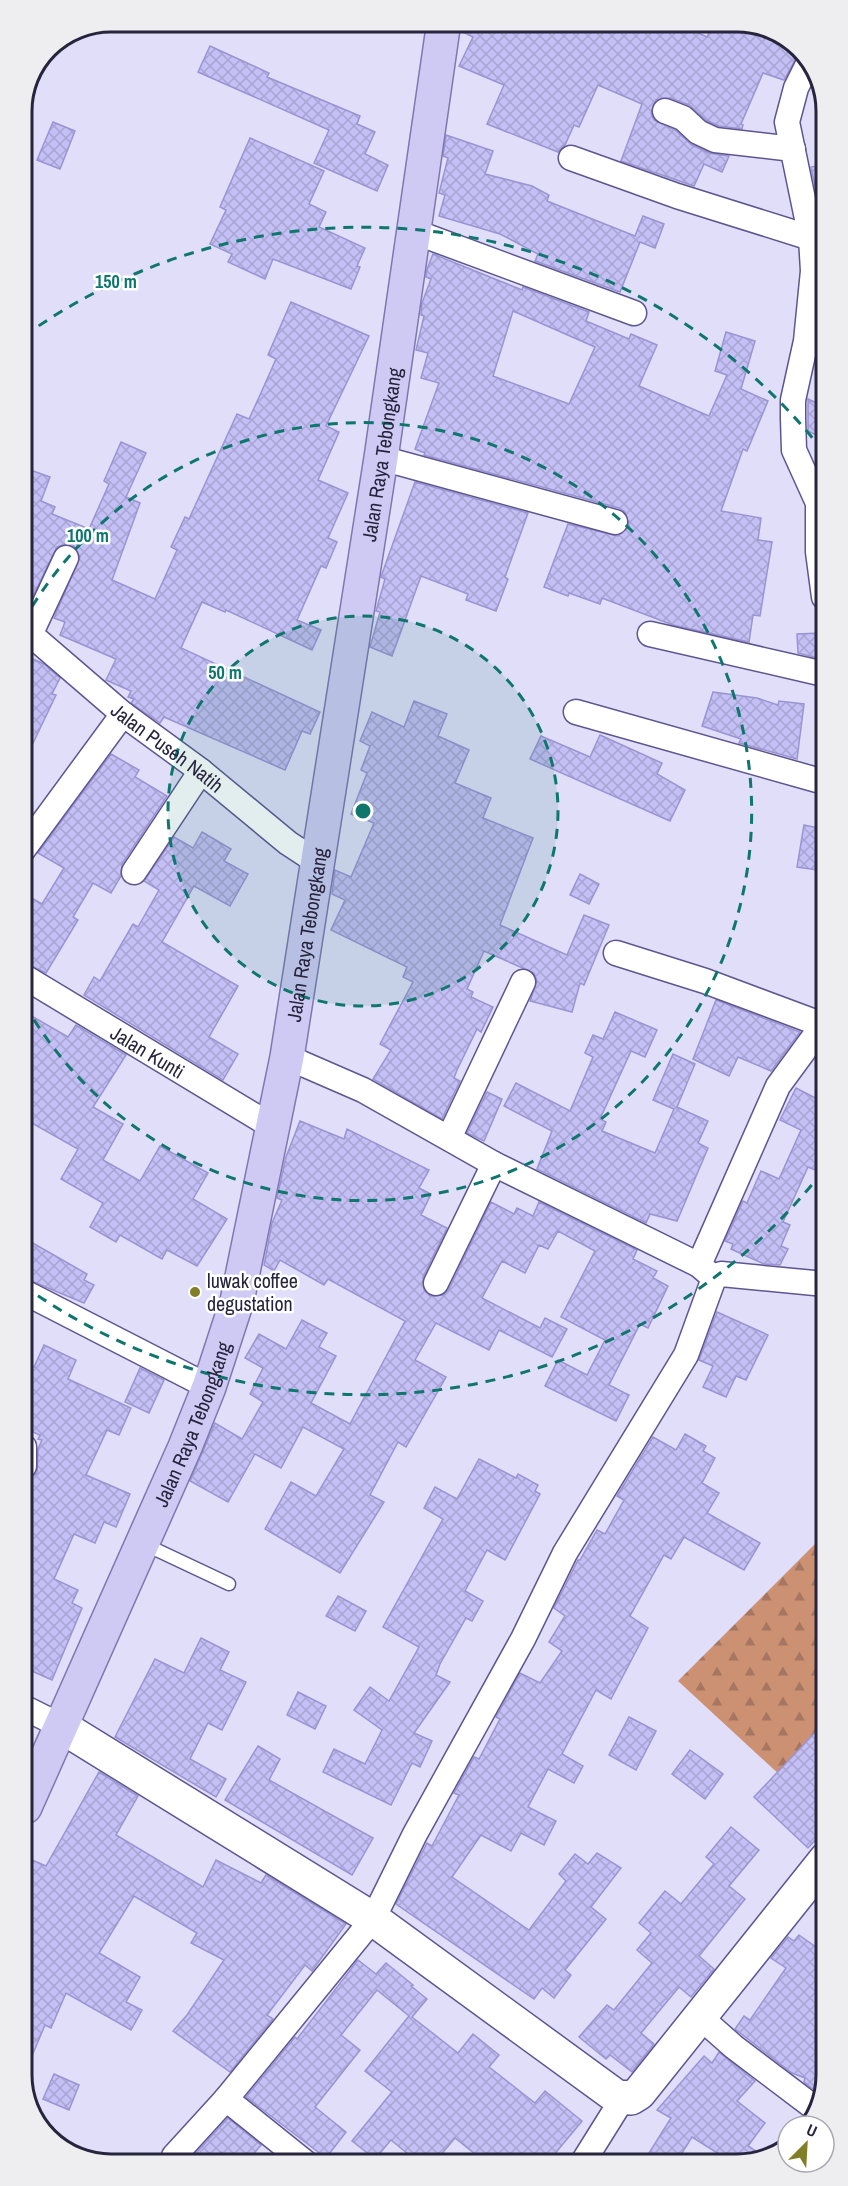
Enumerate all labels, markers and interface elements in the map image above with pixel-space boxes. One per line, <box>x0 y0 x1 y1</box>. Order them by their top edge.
text: 150 m <box>95 269 137 294</box>
street label: Jalan Raya Tebongkang <box>355 366 407 543</box>
text: 100 m <box>67 523 109 548</box>
text: 50 m <box>208 660 242 685</box>
street label: Jalan Puseh Natih <box>106 696 230 798</box>
centre of rings <box>353 801 373 821</box>
street label: Jalan Raya Tebongkang <box>279 846 333 1024</box>
street label: Jalan Kunti <box>106 1019 190 1084</box>
place label: luwak coffee degustation <box>207 1267 298 1317</box>
marker: luwak coffee degustation <box>188 1285 202 1299</box>
street label: Jalan Raya Tebongkang <box>147 1338 236 1511</box>
north arrow <box>776 2114 836 2174</box>
text: U <box>803 2118 821 2142</box>

